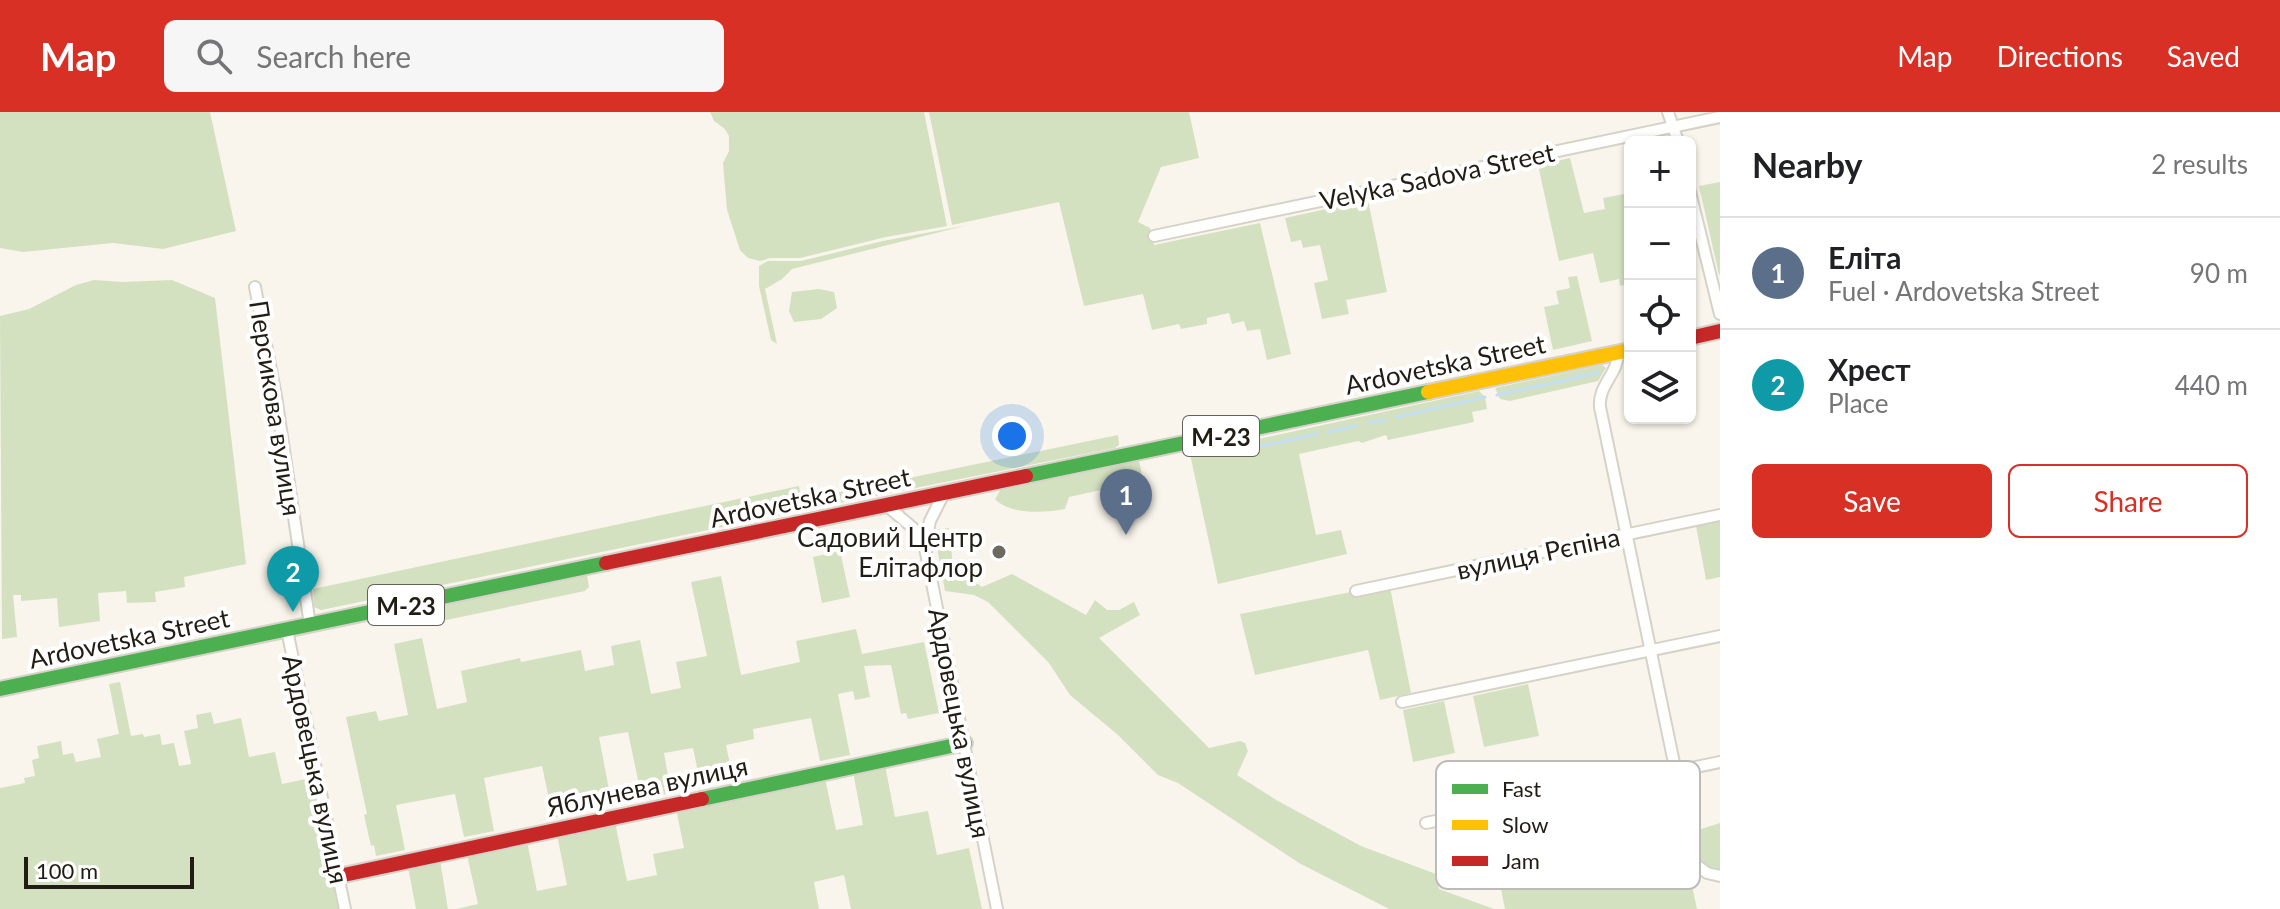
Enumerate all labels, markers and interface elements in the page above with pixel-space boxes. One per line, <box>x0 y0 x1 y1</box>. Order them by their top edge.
search box <box>164 20 724 92</box>
text: Map <box>40 33 116 79</box>
icon: search <box>192 34 236 78</box>
text: Search here <box>256 38 411 74</box>
text: Map <box>1897 39 1952 73</box>
text: Directions <box>1996 39 2123 73</box>
text: Saved <box>2167 39 2240 73</box>
street label: Velyka Sadova Street <box>1317 135 1558 216</box>
map controls <box>1624 136 1696 424</box>
button: + <box>1624 136 1696 208</box>
text: Nearby <box>1752 144 1863 185</box>
text: 2 results <box>2151 148 2248 180</box>
button: − <box>1624 208 1696 280</box>
text: Еліта <box>1828 239 1901 275</box>
text: 1 <box>1770 257 1786 289</box>
text: 90 m <box>2190 257 2248 289</box>
text: Fuel · Ardovetska Street <box>1828 275 2099 307</box>
button: locate <box>1624 280 1696 352</box>
street label: Персикова вулиця <box>243 298 309 518</box>
street label: Ardovetska Street <box>1342 327 1549 401</box>
text: Хрест <box>1828 351 1911 387</box>
button: layers <box>1624 352 1696 424</box>
text: 2 <box>1770 369 1786 401</box>
text: 440 m <box>2175 369 2248 401</box>
text: Place <box>1828 387 1889 419</box>
your location <box>992 416 1032 456</box>
road number: М-23 <box>1183 416 1259 456</box>
street label: Ardovetska Street <box>707 460 914 534</box>
button: Save <box>1752 464 1992 538</box>
button: Share <box>2008 464 2248 538</box>
pin: 1 <box>1100 469 1152 535</box>
street label: вулиця Рєпіна <box>1453 520 1623 586</box>
place label: Садовий Центр Елітафлор <box>797 521 983 583</box>
marker: Садовий Центр Елітафлор <box>990 543 1008 561</box>
pin: 2 <box>267 546 319 612</box>
road number: М-23 <box>368 585 444 625</box>
street label: Ardovetska Street <box>26 601 233 675</box>
street label: Ардовецька вулиця <box>922 605 998 841</box>
street label: Ардовецька вулиця <box>276 651 356 887</box>
street label: Яблунева вулиця <box>543 749 750 823</box>
legend <box>1436 761 1700 889</box>
text: Fast <box>1502 775 1541 802</box>
text: Slow <box>1502 811 1549 838</box>
text: Jam <box>1502 847 1540 874</box>
scale bar <box>24 853 194 889</box>
text: 100 m <box>36 857 98 884</box>

